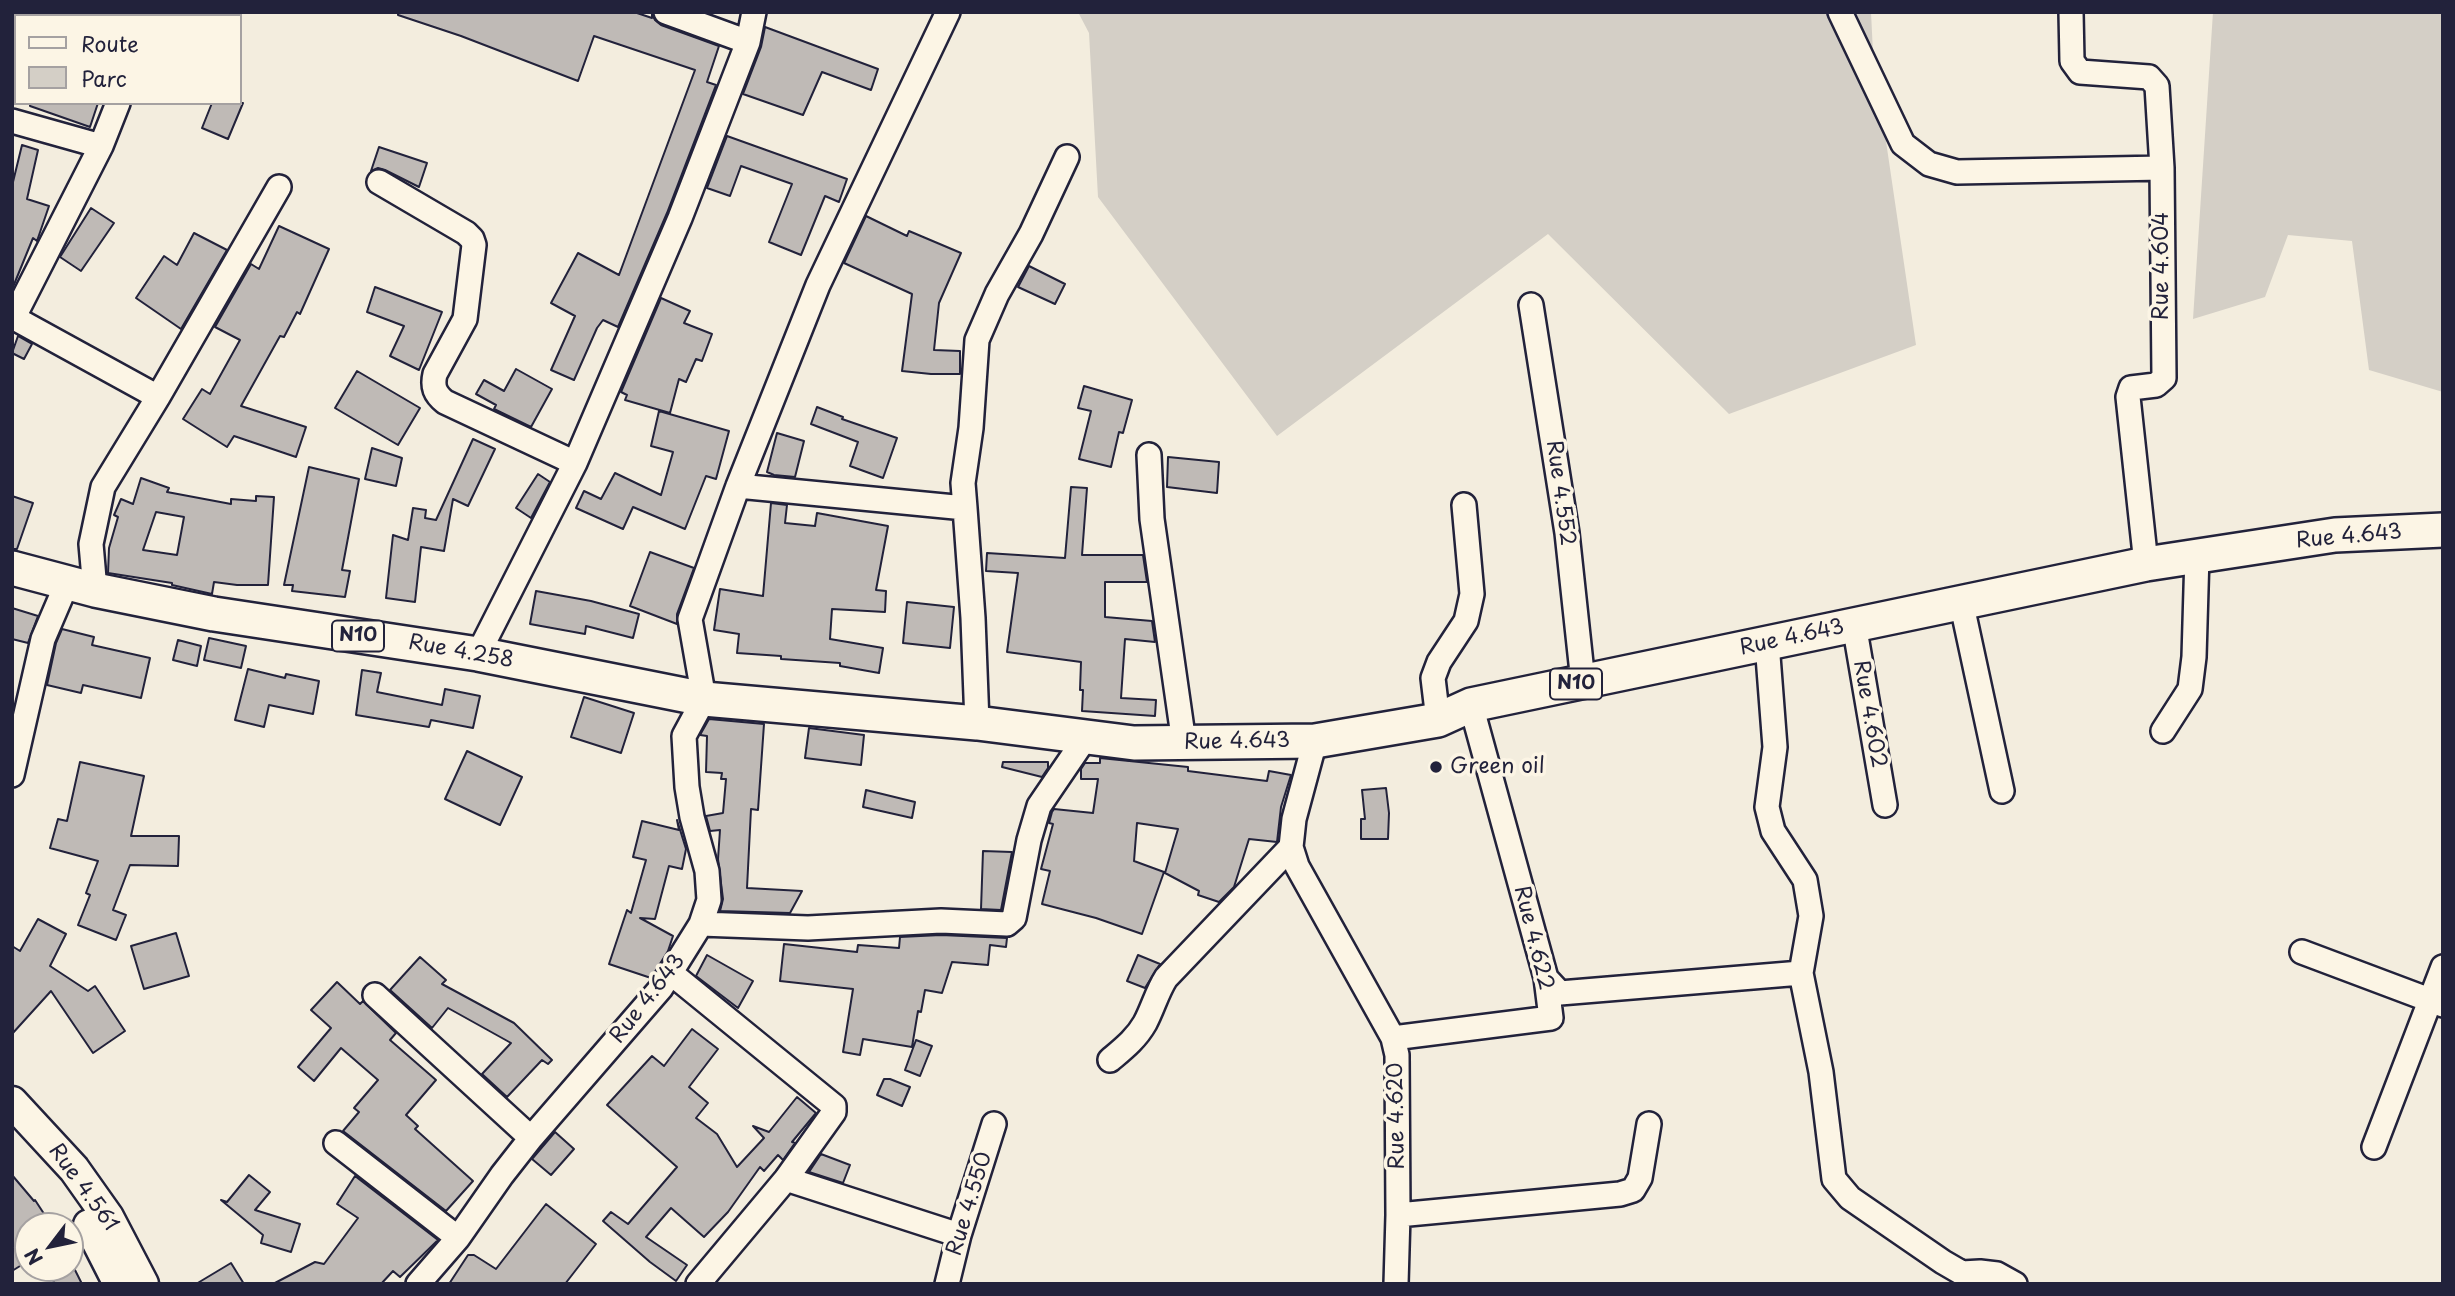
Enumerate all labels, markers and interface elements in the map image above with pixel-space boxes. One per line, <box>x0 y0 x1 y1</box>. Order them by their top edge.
legend <box>14 14 242 105</box>
text: Route <box>81 27 139 59</box>
text: Parc <box>81 62 127 94</box>
street label: Rue 4.604 <box>2149 212 2175 320</box>
street label: Rue 4.552 <box>1540 439 1580 547</box>
street label: Rue 4.643 <box>2295 520 2403 554</box>
street label: Rue 4.643 <box>1737 615 1847 661</box>
road number: N10 <box>332 621 384 652</box>
street label: Rue 4.258 <box>406 630 516 674</box>
street label: Rue 4.602 <box>1847 658 1891 770</box>
road number: N10 <box>1550 668 1602 699</box>
street label: Rue 4.643 <box>1184 728 1290 756</box>
place label: Green oil <box>1450 754 1545 780</box>
marker: Green oil <box>1428 759 1444 775</box>
street label: Rue 4.622 <box>1508 883 1558 993</box>
street label: Rue 4.643 <box>605 949 691 1049</box>
street label: Rue 4.620 <box>1383 1062 1411 1170</box>
street label: Rue 4.561 <box>43 1139 123 1237</box>
street label: Rue 4.550 <box>942 1149 998 1259</box>
north arrow <box>14 1212 84 1282</box>
text: N <box>17 1243 49 1271</box>

